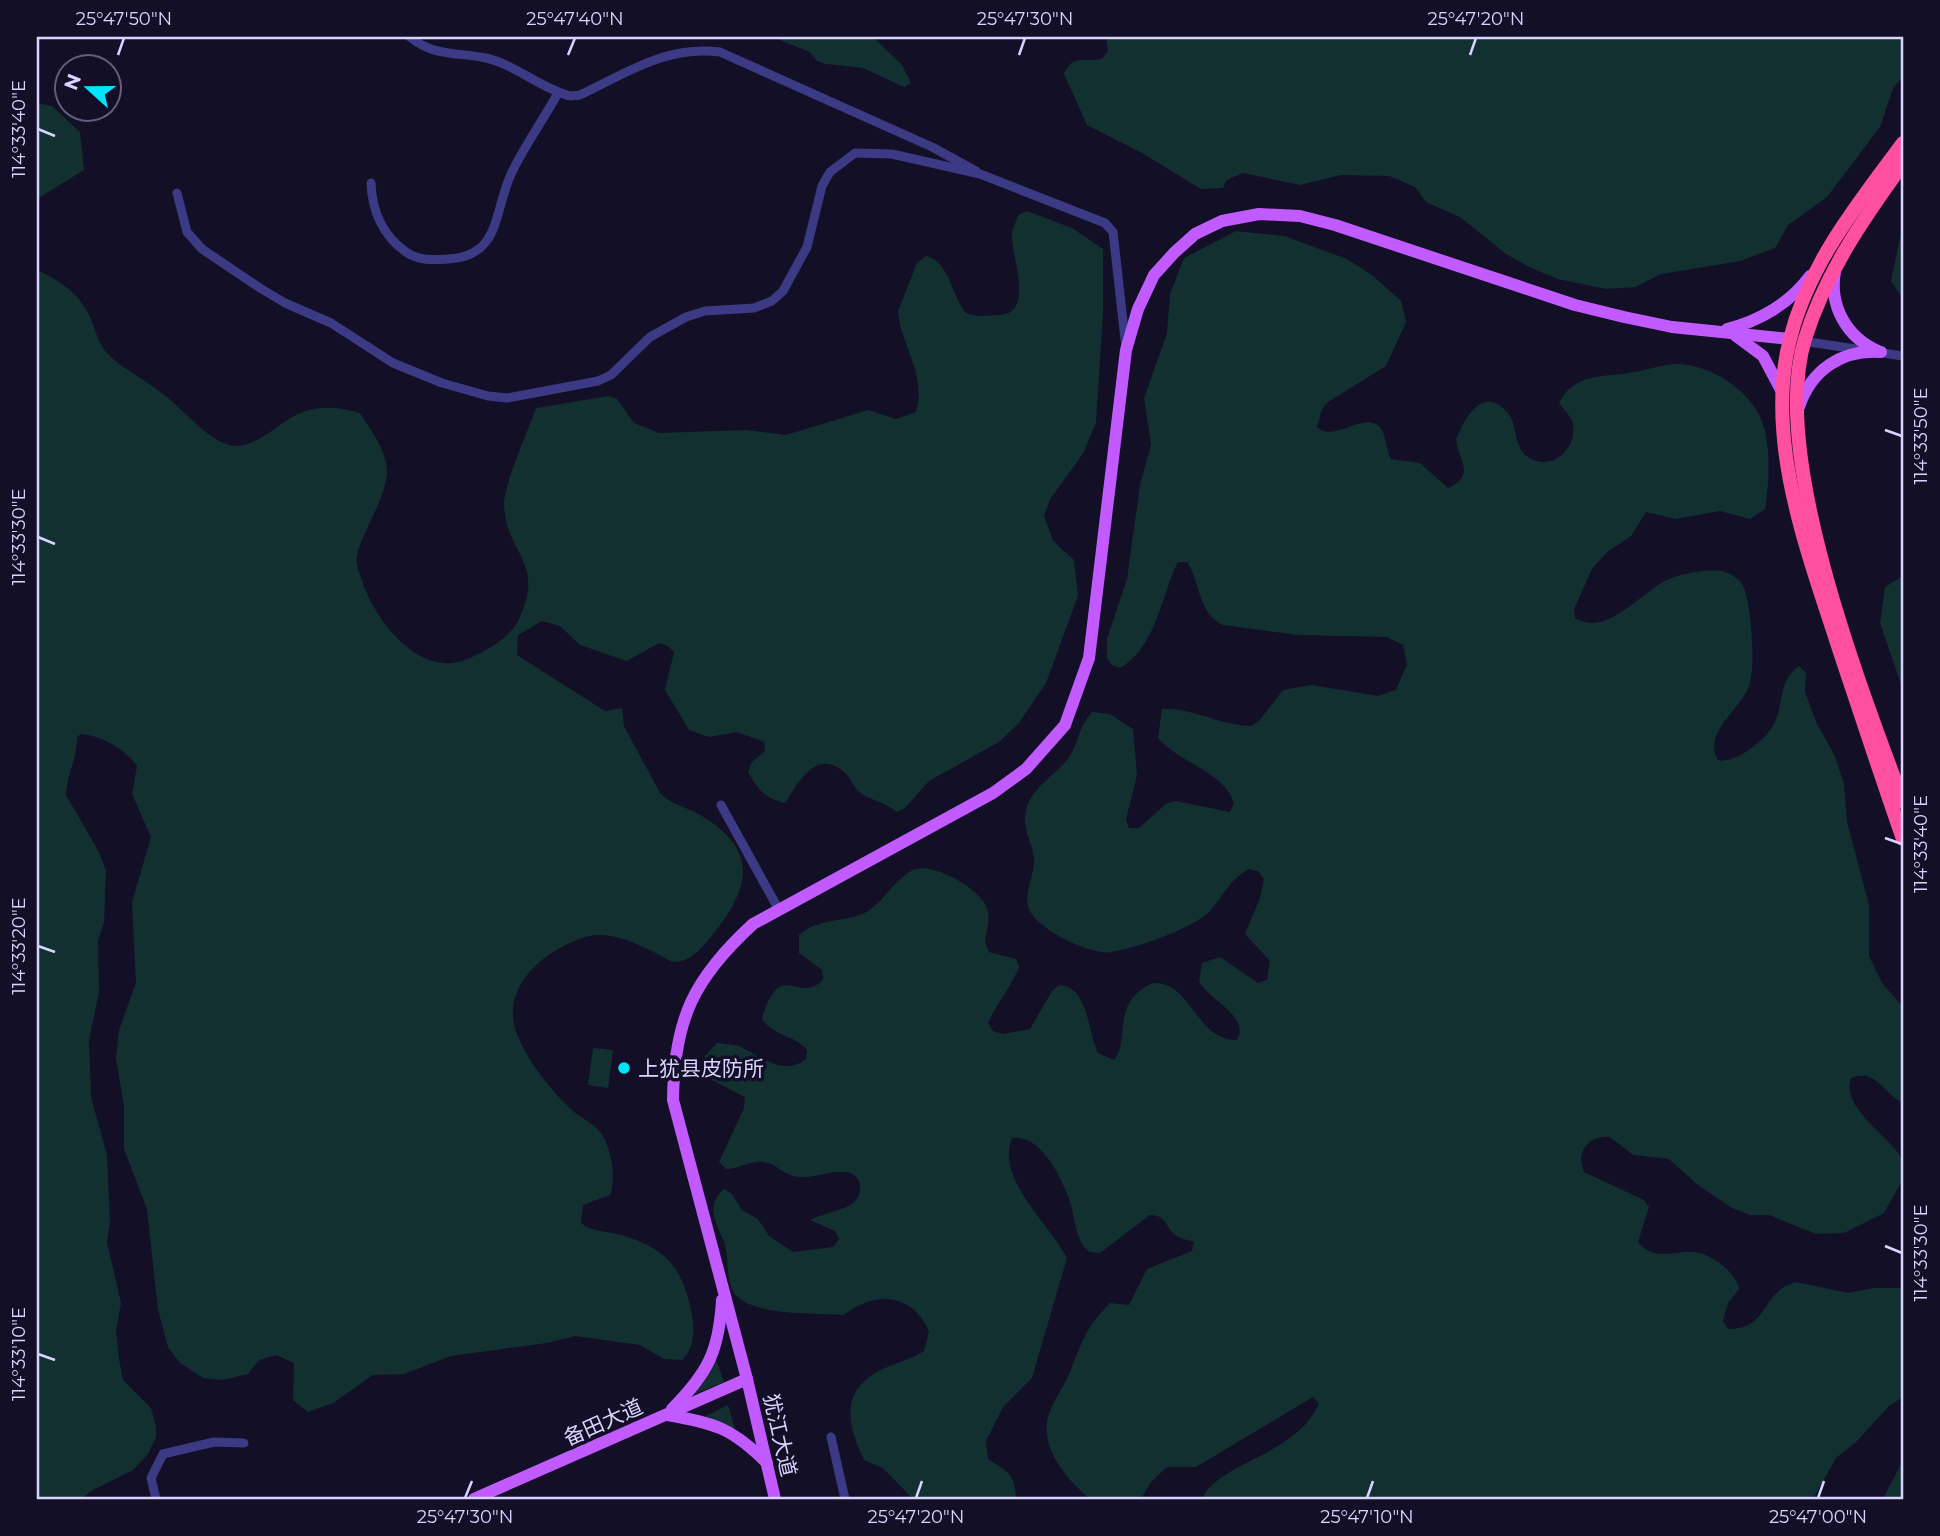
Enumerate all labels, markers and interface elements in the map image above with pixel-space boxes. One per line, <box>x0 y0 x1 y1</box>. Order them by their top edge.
text: 25°47'50"N <box>76 8 172 30</box>
text: 25°47'40"N <box>526 8 624 30</box>
text: 25°47'30"N <box>977 8 1073 30</box>
text: 25°47'20"N <box>1428 8 1524 30</box>
north arrow <box>52 52 122 122</box>
text: N <box>59 71 86 93</box>
text: 114°33'40"E <box>8 80 30 178</box>
text: 114°33'50"E <box>1910 388 1932 485</box>
text: 114°33'30"E <box>8 488 30 586</box>
text: 114°33'40"E <box>1910 795 1932 893</box>
text: 114°33'20"E <box>8 897 30 995</box>
place label: 上犹县皮防所 <box>638 1056 764 1081</box>
marker: 上犹县皮防所 <box>616 1060 632 1076</box>
text: 114°33'30"E <box>1910 1204 1932 1302</box>
text: 114°33'10"E <box>8 1307 30 1401</box>
street label: 犹江大道 <box>758 1391 802 1479</box>
street label: 备田大道 <box>560 1393 646 1451</box>
text: 25°47'30"N <box>417 1506 513 1528</box>
text: 25°47'20"N <box>868 1506 964 1528</box>
text: 25°47'10"N <box>1320 1506 1414 1528</box>
text: 25°47'00"N <box>1769 1506 1867 1528</box>

